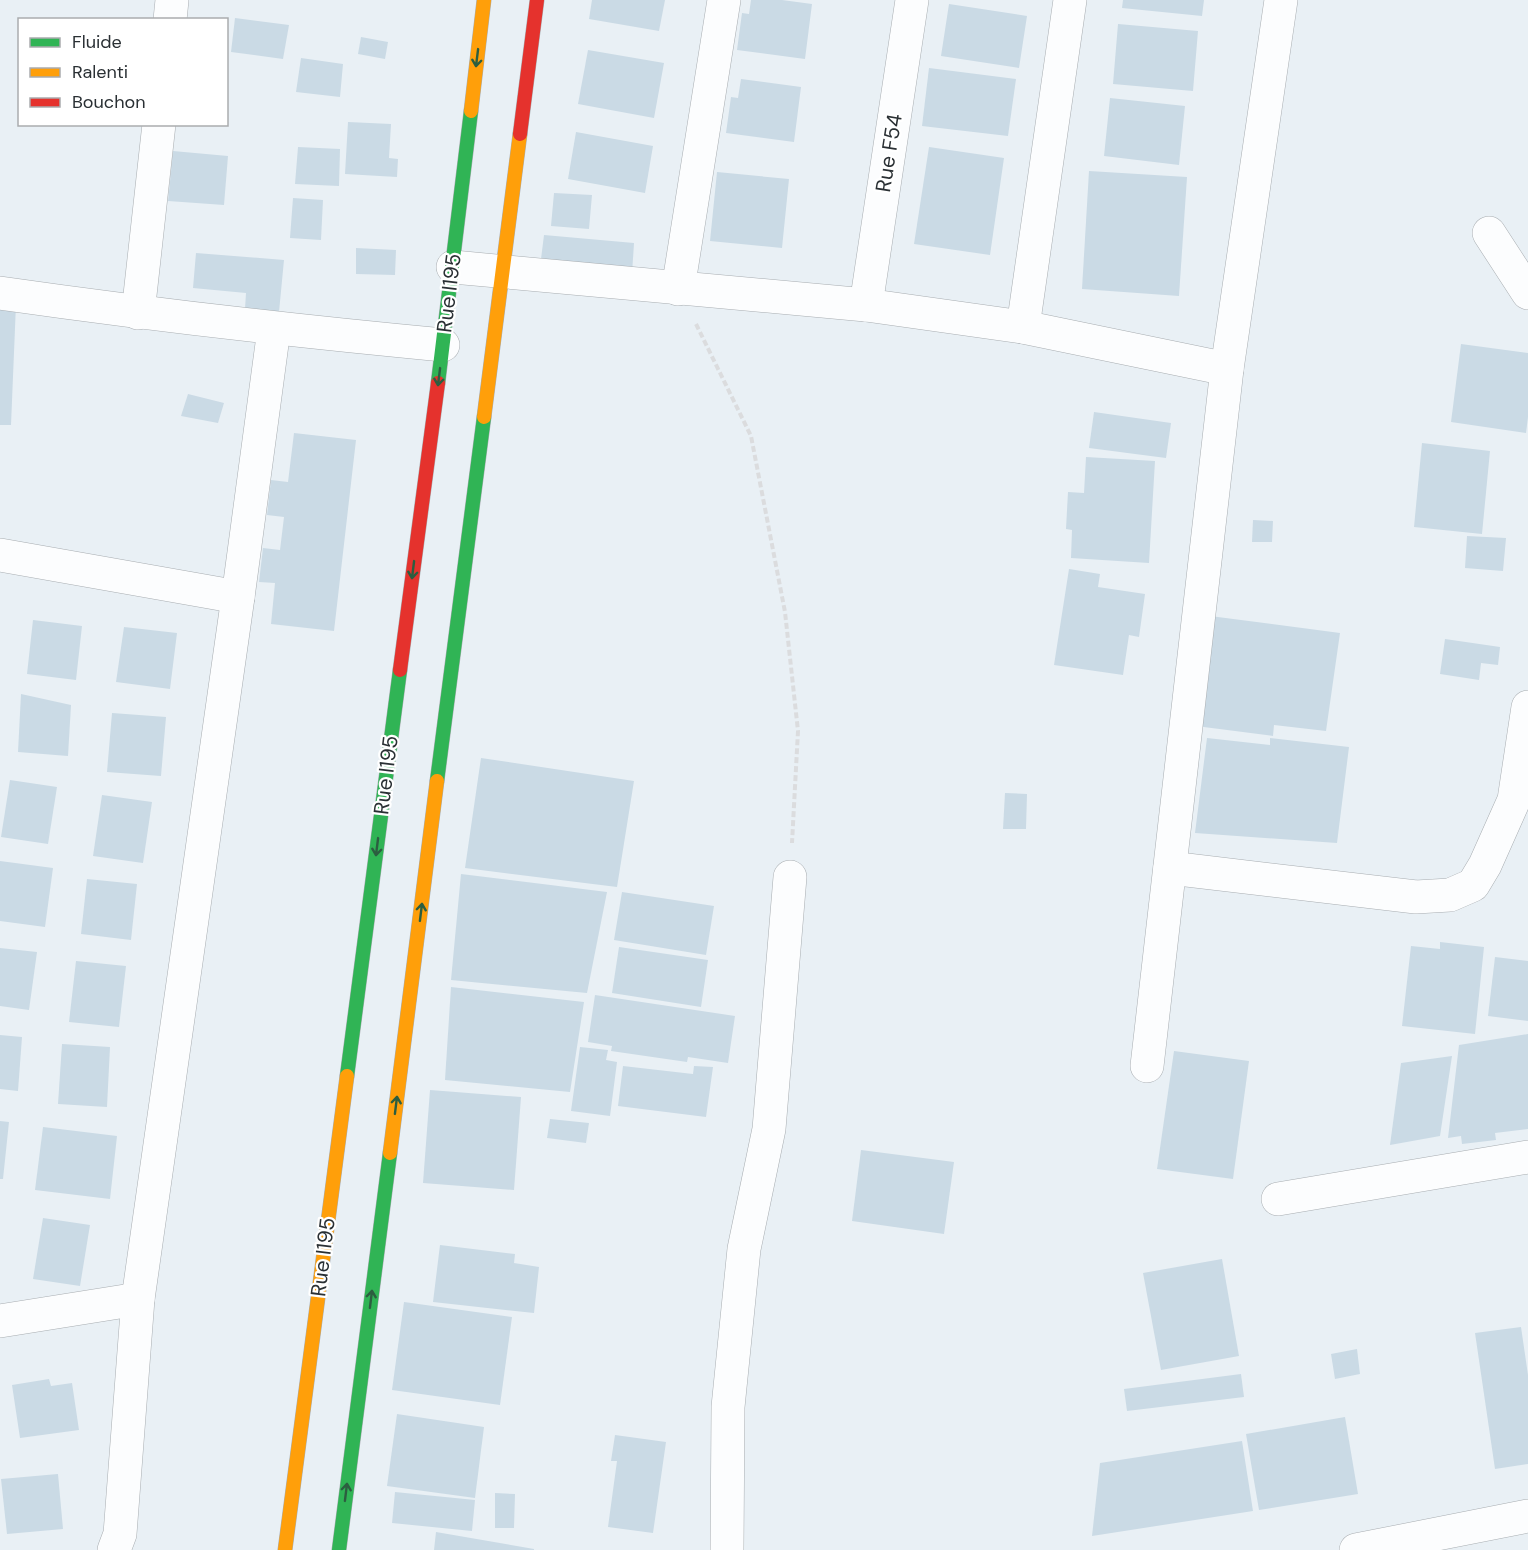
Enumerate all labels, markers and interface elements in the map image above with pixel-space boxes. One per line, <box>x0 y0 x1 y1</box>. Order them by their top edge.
legend <box>18 18 228 126</box>
text: Fluide <box>72 30 122 54</box>
one-way arrow <box>472 48 483 68</box>
text: Ralenti <box>72 60 128 84</box>
text: Bouchon <box>72 90 146 114</box>
street label: Rue F54 <box>869 112 909 194</box>
street label: Rue I195 <box>430 252 468 334</box>
one-way arrow <box>433 366 444 386</box>
one-way arrow <box>408 560 419 579</box>
street label: Rue I195 <box>367 734 405 816</box>
one-way arrow <box>371 836 382 856</box>
one-way arrow <box>416 902 427 922</box>
one-way arrow <box>391 1096 402 1116</box>
street label: Rue I195 <box>304 1216 342 1298</box>
one-way arrow <box>366 1289 377 1309</box>
one-way arrow <box>341 1483 352 1502</box>

